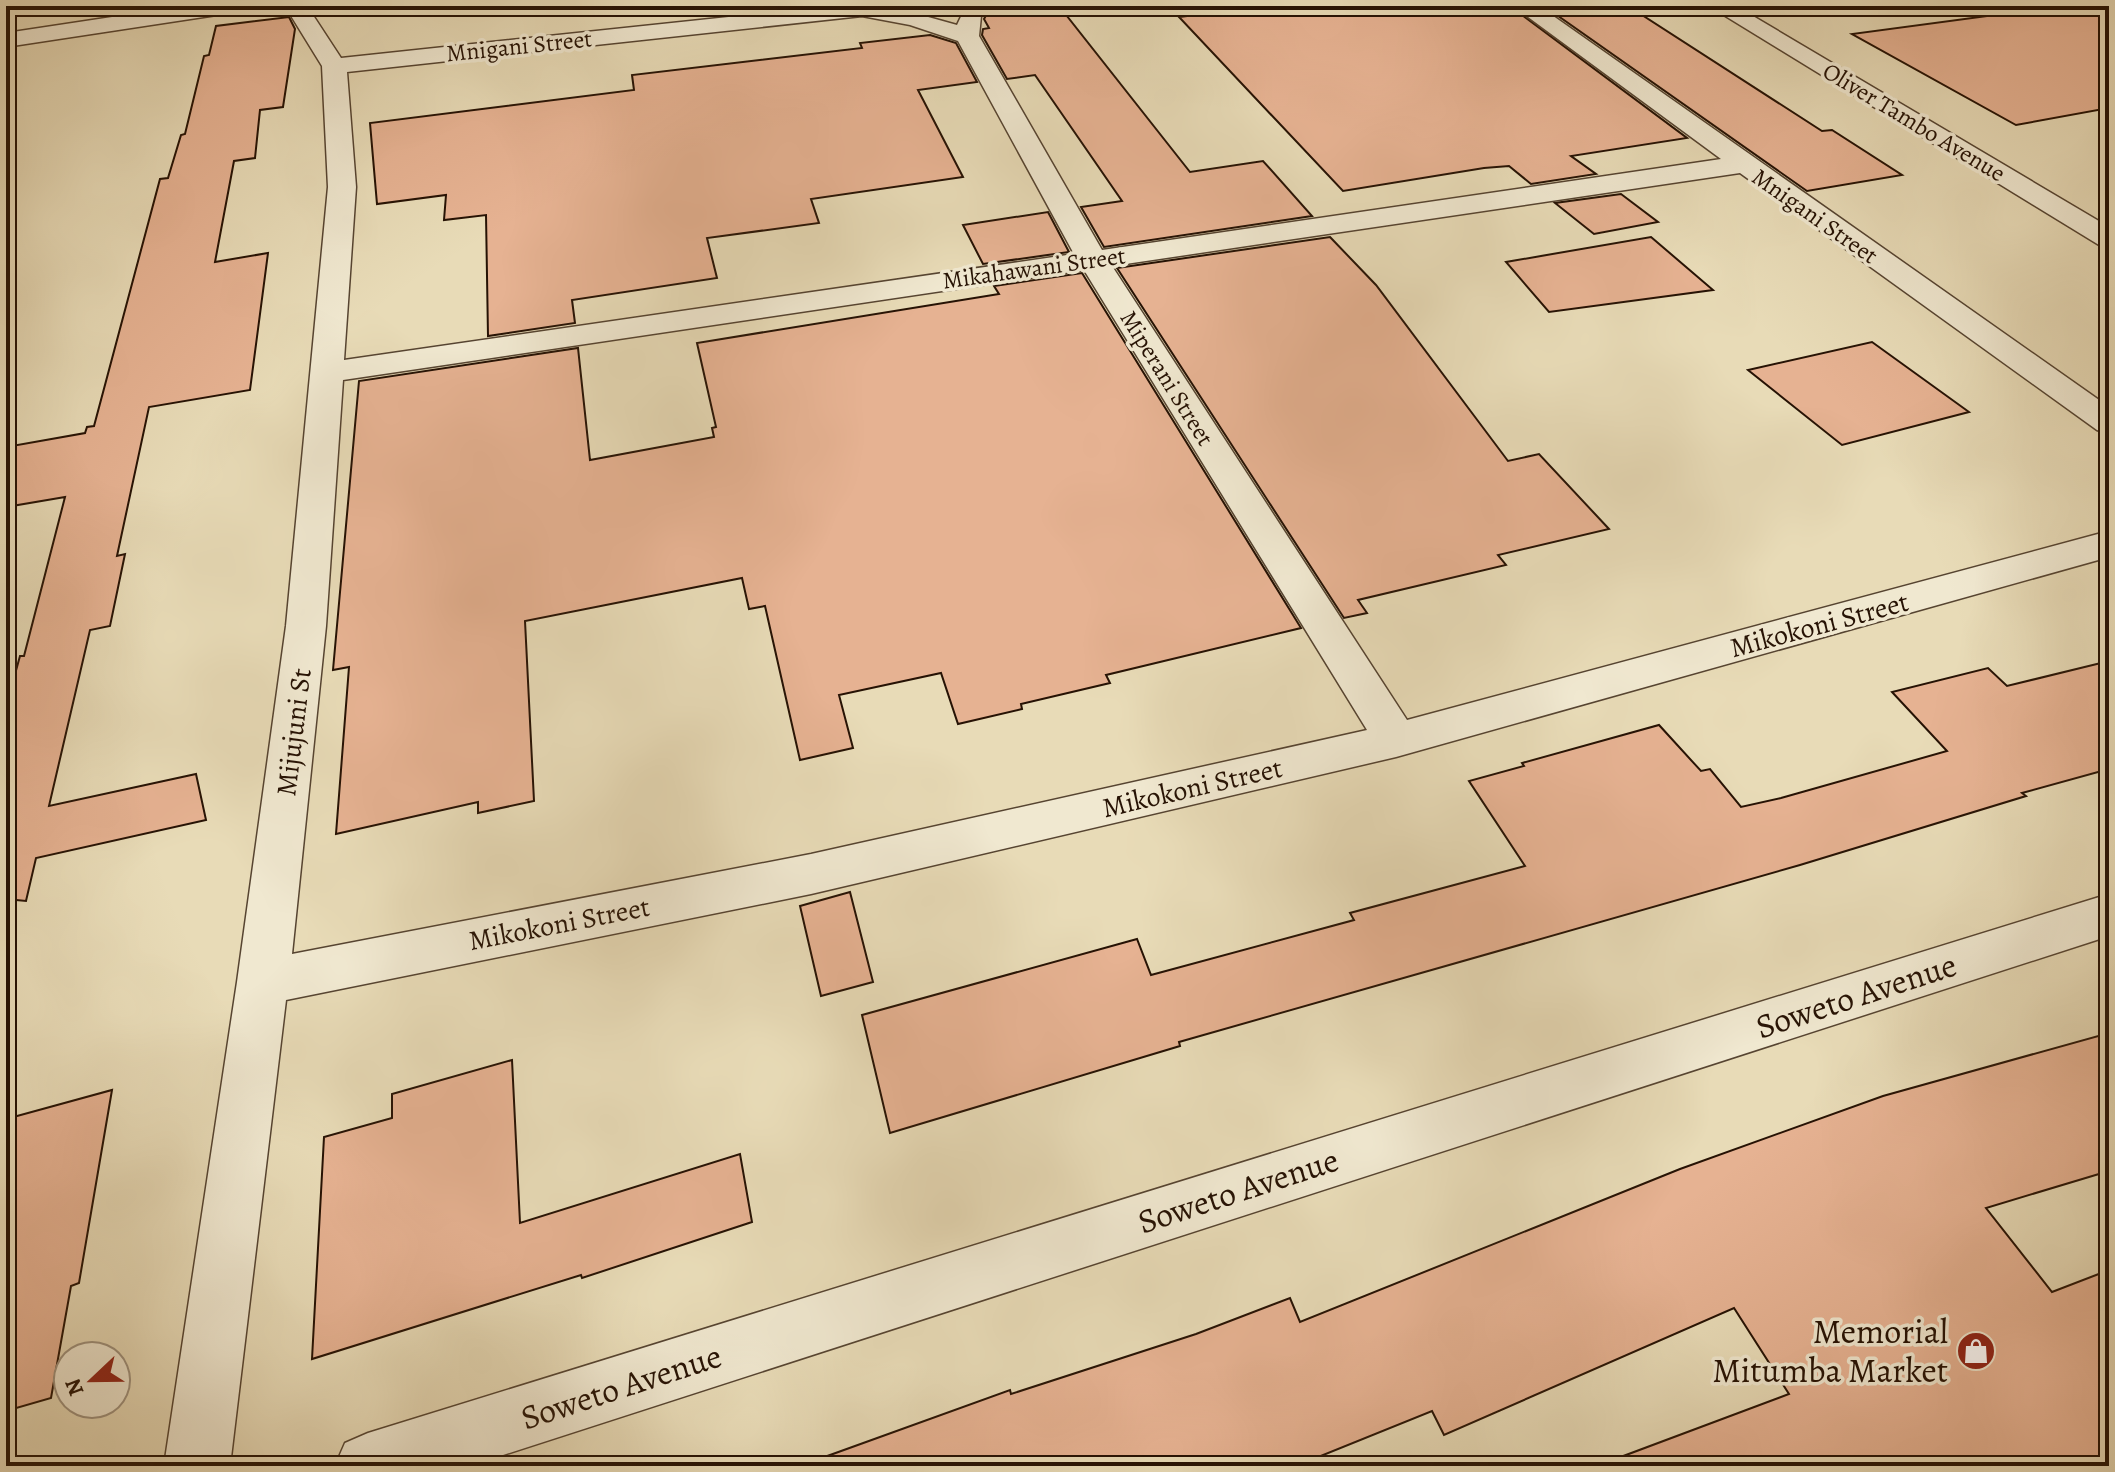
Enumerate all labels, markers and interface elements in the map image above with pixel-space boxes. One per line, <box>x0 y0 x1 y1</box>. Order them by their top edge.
street label: Mnigani Street <box>444 22 594 70</box>
street label: Oliver Tambo Avenue <box>1817 55 2011 189</box>
street label: Mnigani Street <box>1746 161 1884 271</box>
street label: Mikahawani Street <box>940 239 1128 297</box>
street label: Miperani Street <box>1113 304 1221 452</box>
street label: Mikokoni Street <box>1726 583 1913 667</box>
street label: Mijujuni St <box>267 666 321 798</box>
street label: Mikokoni Street <box>1099 749 1286 827</box>
street label: Mikokoni Street <box>465 888 653 960</box>
street label: Soweto Avenue <box>1750 941 1963 1050</box>
street label: Soweto Avenue <box>1132 1136 1345 1245</box>
place label: Memorial Mitumba Market <box>1712 1308 1948 1394</box>
shop icon: Memorial Mitumba Market <box>1955 1330 1997 1372</box>
street label: Soweto Avenue <box>515 1332 728 1441</box>
north arrow <box>52 1340 132 1420</box>
text: N <box>57 1374 91 1400</box>

